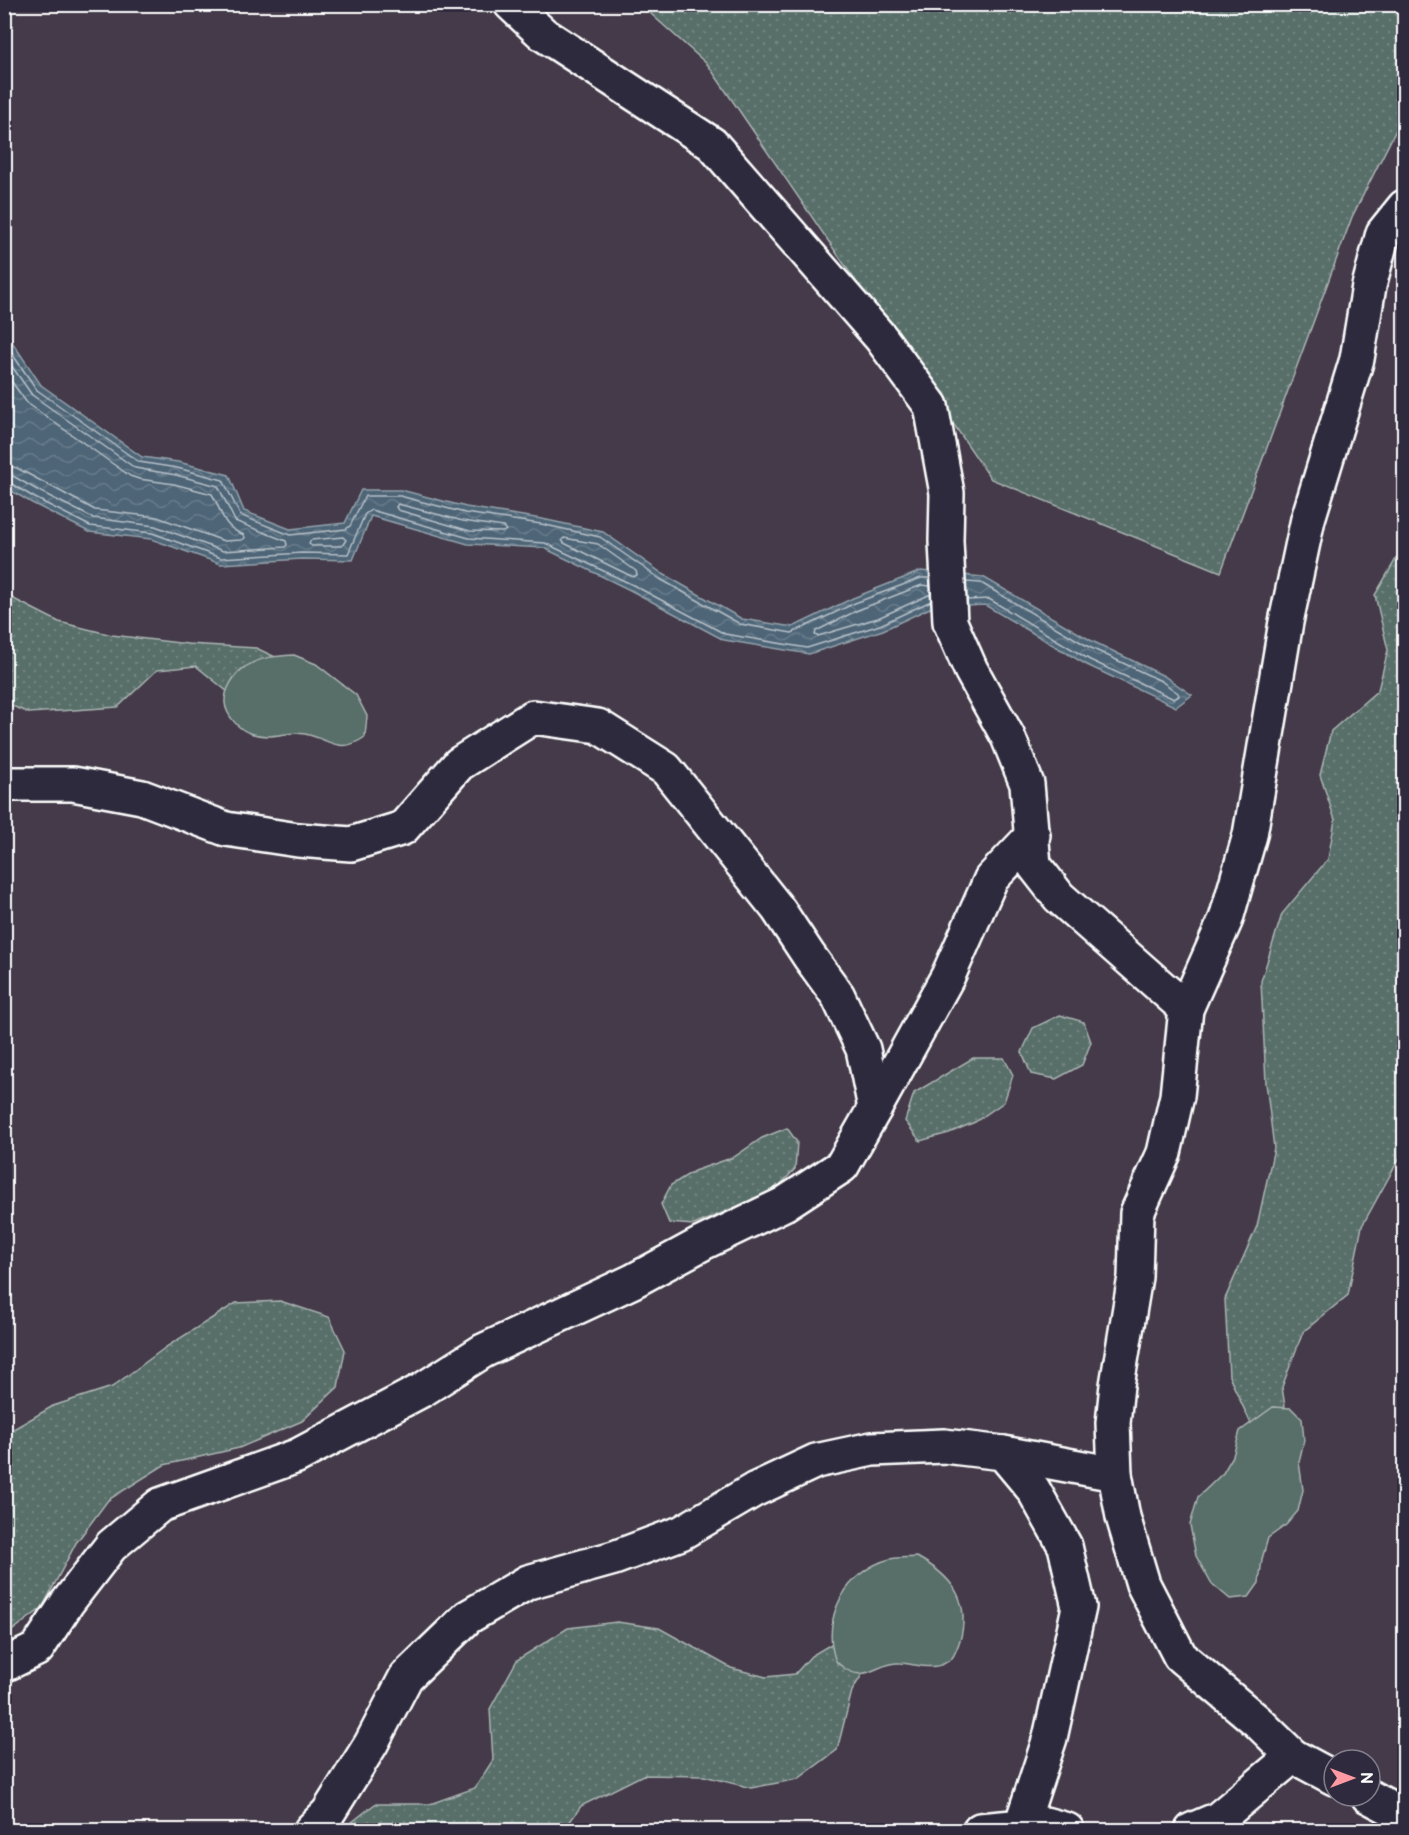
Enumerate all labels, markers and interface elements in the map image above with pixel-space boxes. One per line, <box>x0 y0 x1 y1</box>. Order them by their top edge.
north arrow <box>1322 1748 1382 1808</box>
text: N <box>1356 1772 1375 1784</box>

